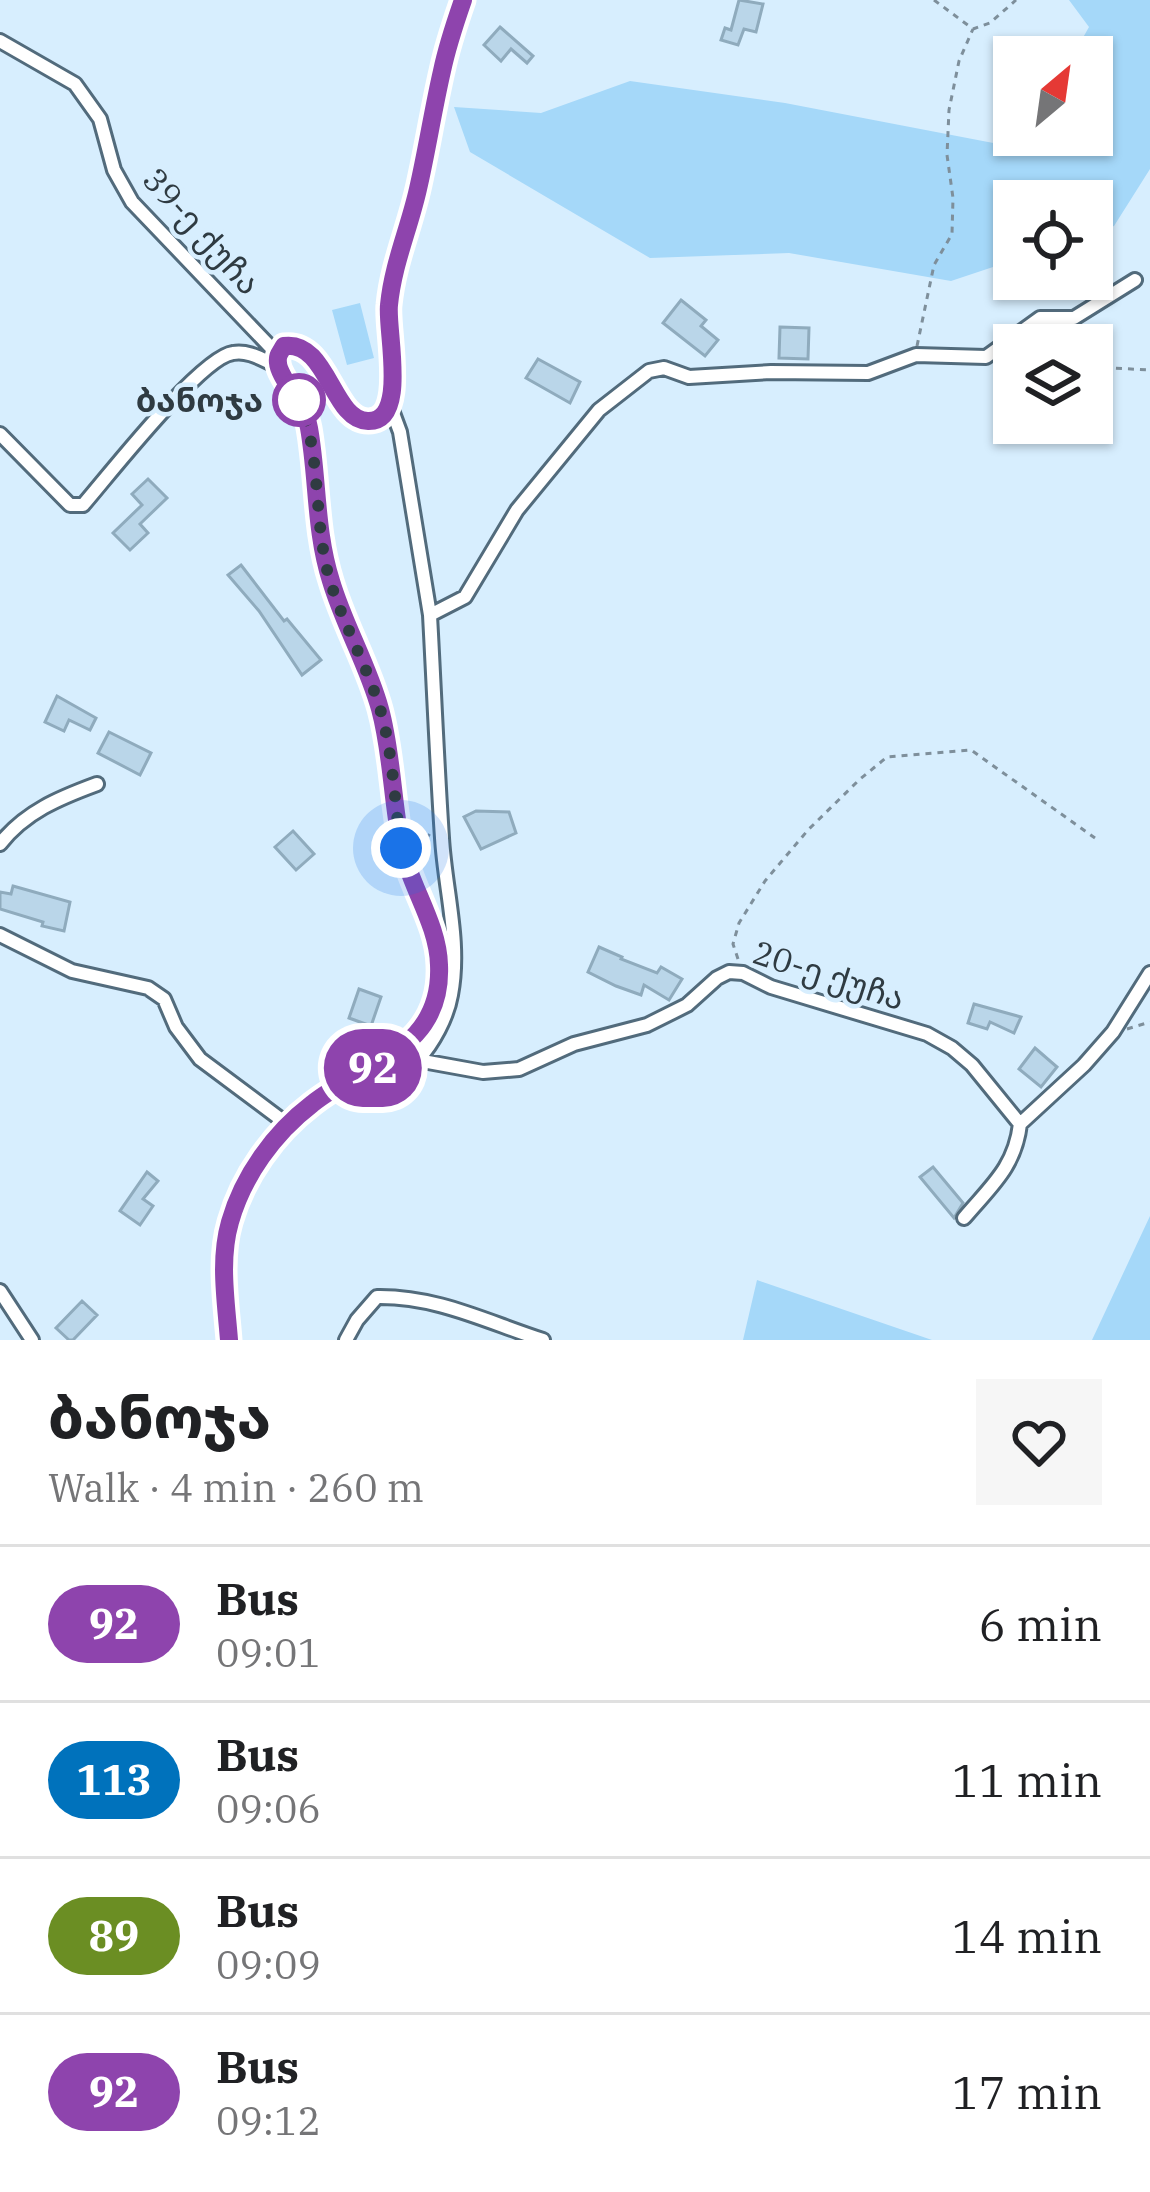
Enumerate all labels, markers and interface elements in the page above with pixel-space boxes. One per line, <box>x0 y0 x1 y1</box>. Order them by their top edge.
north arrow <box>993 36 1113 156</box>
map controls <box>993 36 1113 444</box>
street label: 39-ე ქუჩა <box>134 158 271 303</box>
button: locate <box>993 180 1113 300</box>
button: layers <box>993 324 1113 444</box>
marker: ბანოჯა <box>274 375 324 425</box>
place label: ბანოჯა <box>136 378 263 421</box>
your location <box>371 818 431 878</box>
street label: 20-ე ქუჩა <box>748 930 910 1019</box>
line badge: 92 <box>319 1029 427 1107</box>
text: 92 <box>348 1040 398 1095</box>
button: heart <box>976 1379 1102 1505</box>
text: ბანოჯა <box>48 1380 271 1454</box>
text: Walk · 4 min · 260 m <box>48 1462 424 1513</box>
text: Bus <box>216 1569 299 1627</box>
text: 6 min <box>979 1595 1102 1653</box>
text: 92 <box>89 1596 139 1651</box>
text: 09:01 <box>216 1627 321 1678</box>
text: Bus <box>216 1725 299 1783</box>
text: 11 min <box>952 1751 1102 1809</box>
text: 113 <box>76 1752 152 1807</box>
text: 09:06 <box>216 1783 321 1834</box>
text: Bus <box>216 1881 299 1939</box>
text: 14 min <box>952 1907 1102 1965</box>
text: 89 <box>89 1908 139 1963</box>
text: 09:09 <box>216 1939 321 1990</box>
text: Bus <box>216 2037 299 2095</box>
text: 17 min <box>952 2063 1102 2121</box>
text: 92 <box>89 2064 139 2119</box>
text: 09:12 <box>216 2095 321 2146</box>

